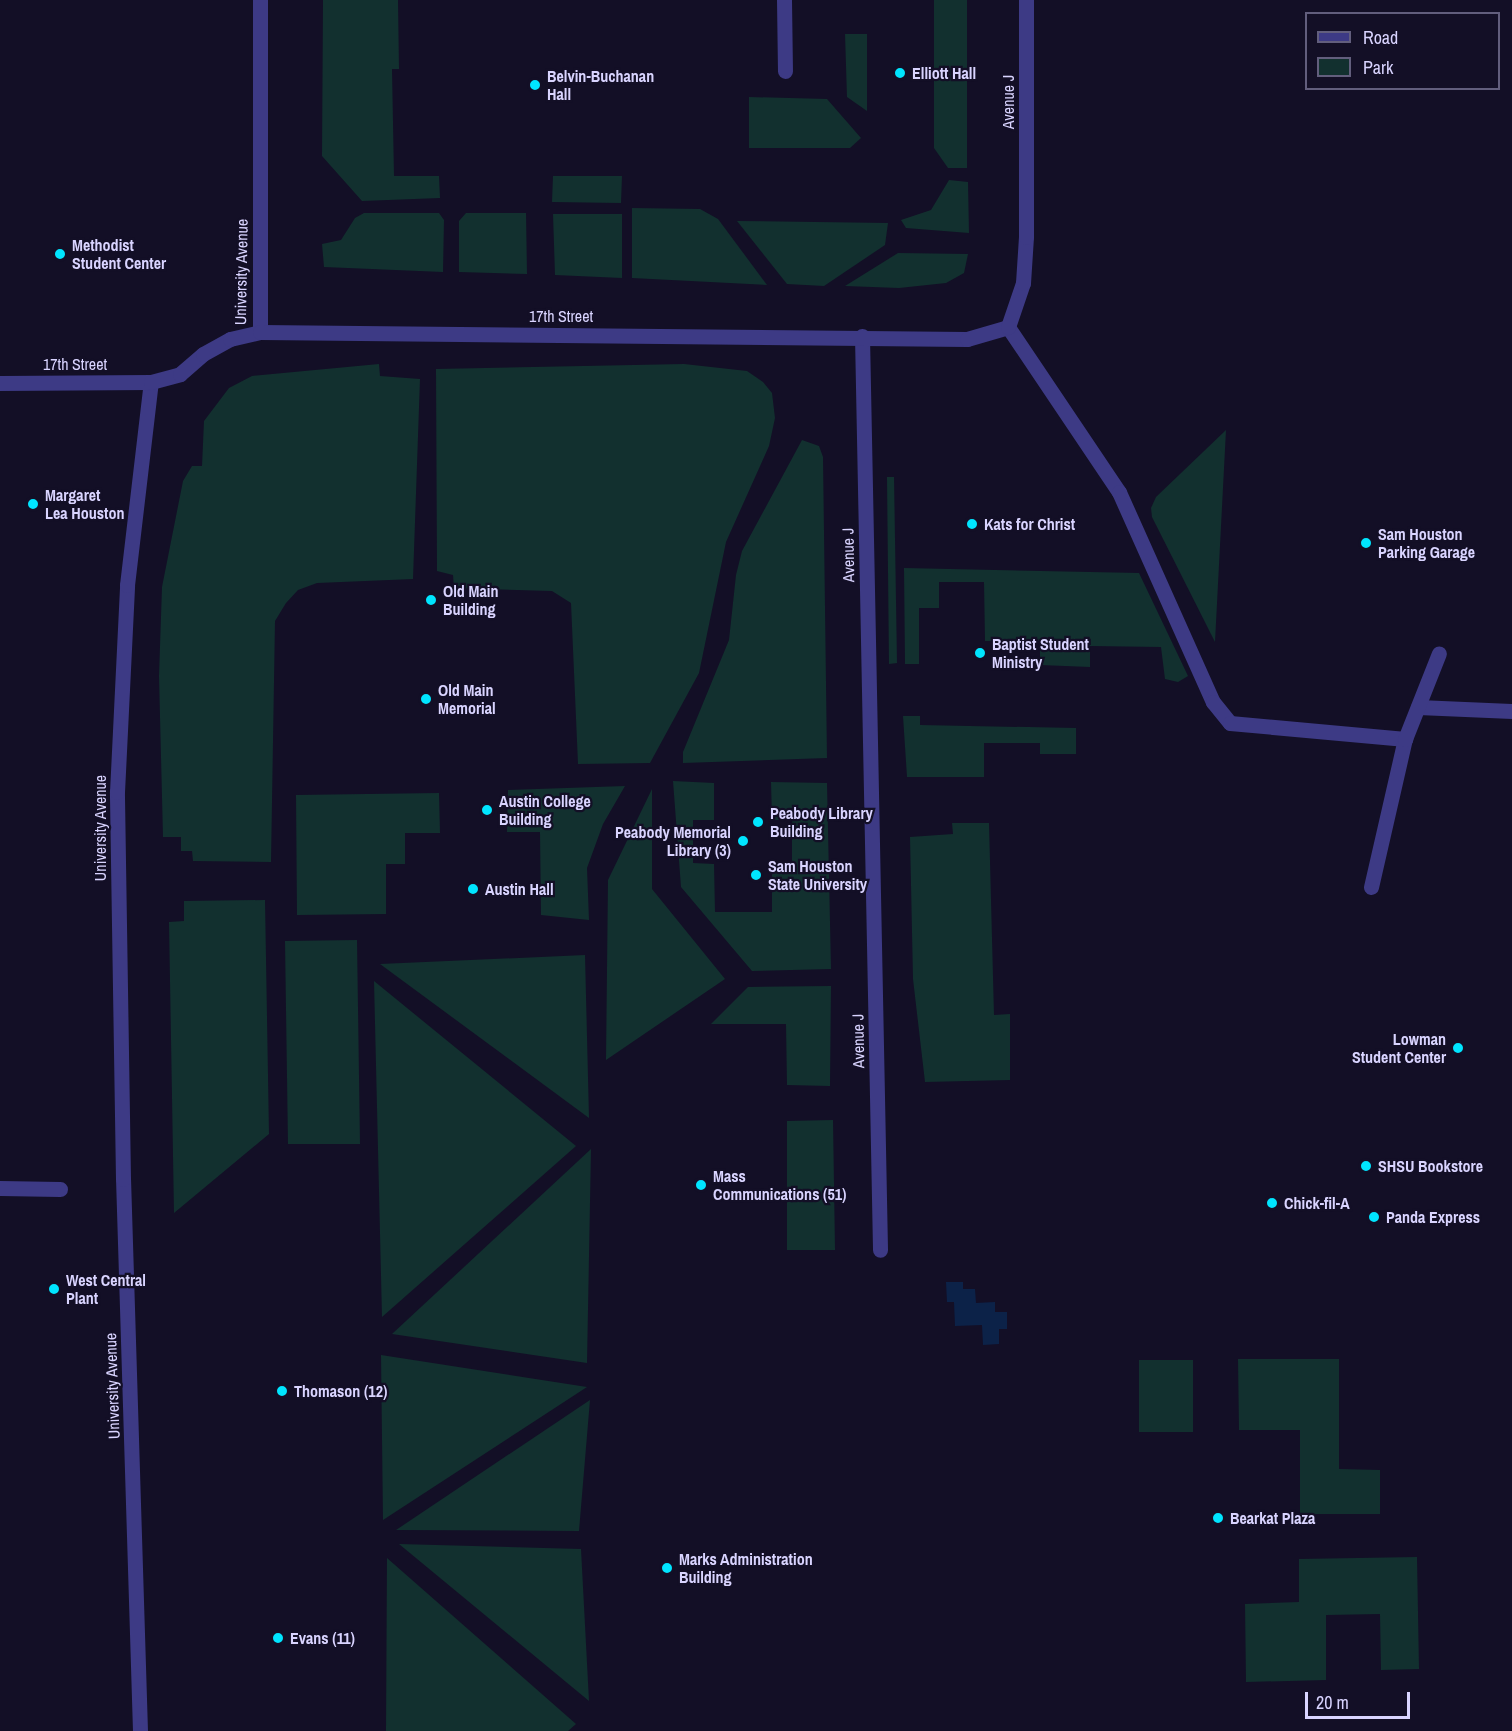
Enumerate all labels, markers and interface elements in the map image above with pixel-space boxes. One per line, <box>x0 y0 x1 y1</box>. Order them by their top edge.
legend <box>1305 12 1500 90</box>
text: Road <box>1363 25 1398 50</box>
text: Park <box>1363 55 1393 80</box>
place label: Elliott Hall <box>912 63 976 83</box>
place label: Belvin-Buchanan Hall <box>547 66 654 104</box>
marker: Elliott Hall <box>893 66 907 80</box>
street label: Avenue J <box>998 75 1018 129</box>
marker: Belvin-Buchanan Hall <box>528 78 542 92</box>
street label: University Avenue <box>230 218 252 326</box>
place label: Methodist Student Center <box>72 235 166 273</box>
marker: Methodist Student Center <box>53 247 67 261</box>
street label: 17th Street <box>529 306 593 326</box>
street label: 17th Street <box>43 354 107 374</box>
place label: Margaret Lea Houston <box>45 485 124 523</box>
marker: Margaret Lea Houston <box>26 497 40 511</box>
place label: Kats for Christ <box>984 514 1075 534</box>
marker: Kats for Christ <box>965 517 979 531</box>
place label: Sam Houston Parking Garage <box>1378 524 1475 562</box>
street label: Avenue J <box>838 528 858 582</box>
marker: Sam Houston Parking Garage <box>1359 536 1373 550</box>
place label: Old Main Building <box>443 581 498 619</box>
marker: Old Main Building <box>424 593 438 607</box>
place label: Baptist Student Ministry <box>992 634 1089 672</box>
marker: Baptist Student Ministry <box>973 646 987 660</box>
place label: Old Main Memorial <box>438 680 496 718</box>
marker: Old Main Memorial <box>419 692 433 706</box>
street label: University Avenue <box>90 775 110 881</box>
place label: Austin College Building <box>499 791 591 829</box>
marker: Austin College Building <box>480 803 494 817</box>
place label: Peabody Library Building <box>770 803 873 841</box>
marker: Peabody Library Building <box>751 815 765 829</box>
place label: Peabody Memorial Library (3) <box>615 822 731 860</box>
marker: Peabody Memorial Library (3) <box>736 834 750 848</box>
place label: Sam Houston State University <box>768 856 867 894</box>
marker: Sam Houston State University <box>749 868 763 882</box>
place label: Austin Hall <box>485 879 554 899</box>
marker: Austin Hall <box>466 882 480 896</box>
street label: Avenue J <box>848 1014 868 1068</box>
place label: Lowman Student Center <box>1352 1029 1446 1067</box>
marker: Lowman Student Center <box>1451 1041 1465 1055</box>
place label: SHSU Bookstore <box>1378 1156 1483 1176</box>
marker: SHSU Bookstore <box>1359 1159 1373 1173</box>
place label: Mass Communications (51) <box>713 1166 846 1204</box>
marker: Mass Communications (51) <box>694 1178 708 1192</box>
place label: Chick-fil-A <box>1284 1193 1350 1213</box>
marker: Chick-fil-A <box>1265 1196 1279 1210</box>
place label: Panda Express <box>1386 1207 1480 1227</box>
marker: Panda Express <box>1367 1210 1381 1224</box>
place label: West Central Plant <box>66 1270 146 1308</box>
marker: West Central Plant <box>47 1282 61 1296</box>
street label: University Avenue <box>101 1332 123 1440</box>
place label: Thomason (12) <box>294 1381 387 1401</box>
marker: Thomason (12) <box>275 1384 289 1398</box>
place label: Bearkat Plaza <box>1230 1508 1315 1528</box>
marker: Bearkat Plaza <box>1211 1511 1225 1525</box>
place label: Marks Administration Building <box>679 1549 813 1587</box>
marker: Marks Administration Building <box>660 1561 674 1575</box>
place label: Evans (11) <box>290 1628 355 1648</box>
marker: Evans (11) <box>271 1631 285 1645</box>
scale bar <box>1308 1680 1413 1718</box>
text: 20 m <box>1316 1690 1349 1715</box>

